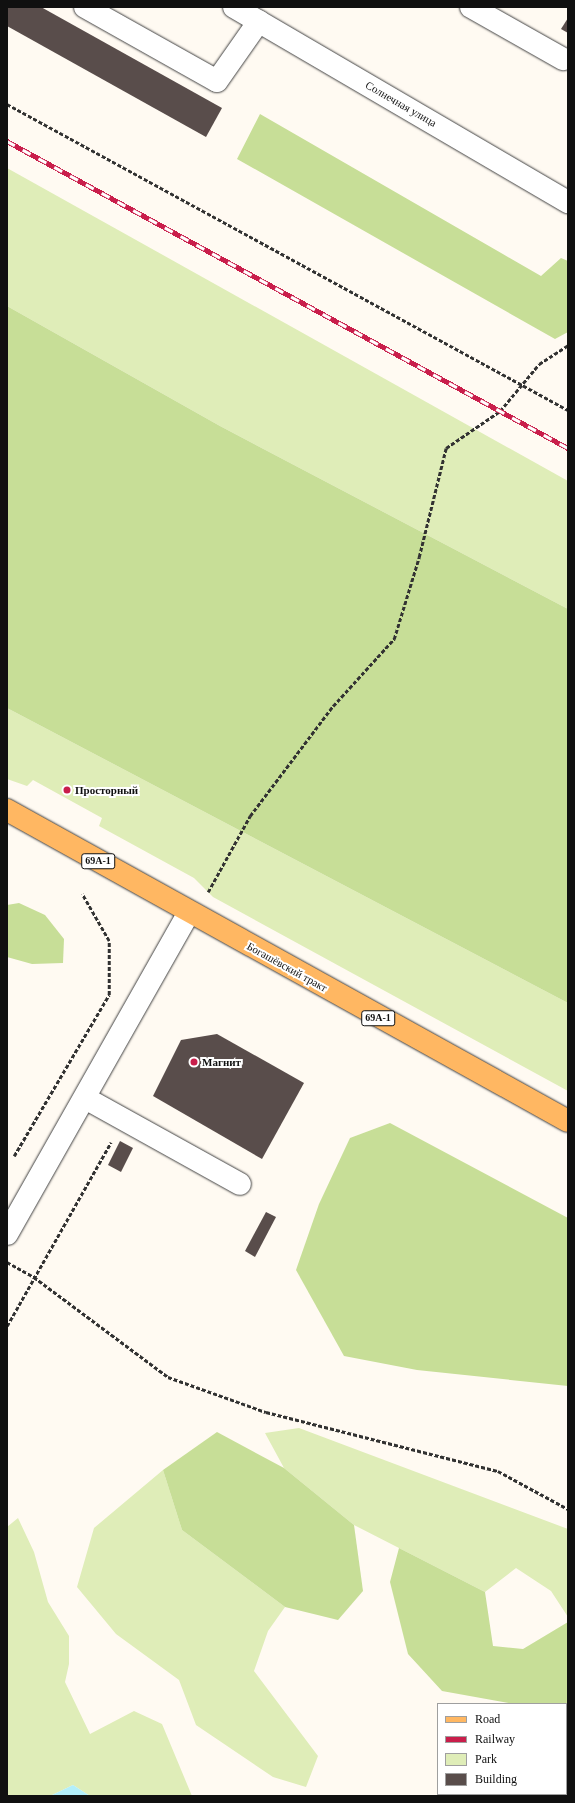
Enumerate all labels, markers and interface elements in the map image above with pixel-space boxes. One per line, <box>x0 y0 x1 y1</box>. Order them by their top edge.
street label: Солнечная улица <box>363 78 439 130</box>
place label: Просторный <box>75 783 138 797</box>
marker: Просторный <box>62 785 72 795</box>
road number: 69А-1 <box>81 853 115 869</box>
street label: Богашёвский тракт <box>245 939 329 995</box>
road number: 69А-1 <box>361 1010 395 1026</box>
place label: Магнит <box>202 1055 241 1069</box>
marker: Магнит <box>189 1057 199 1067</box>
legend <box>437 1703 567 1795</box>
text: Road <box>475 1712 500 1726</box>
text: Railway <box>475 1732 515 1746</box>
text: Park <box>475 1752 497 1766</box>
text: Building <box>475 1772 517 1786</box>

